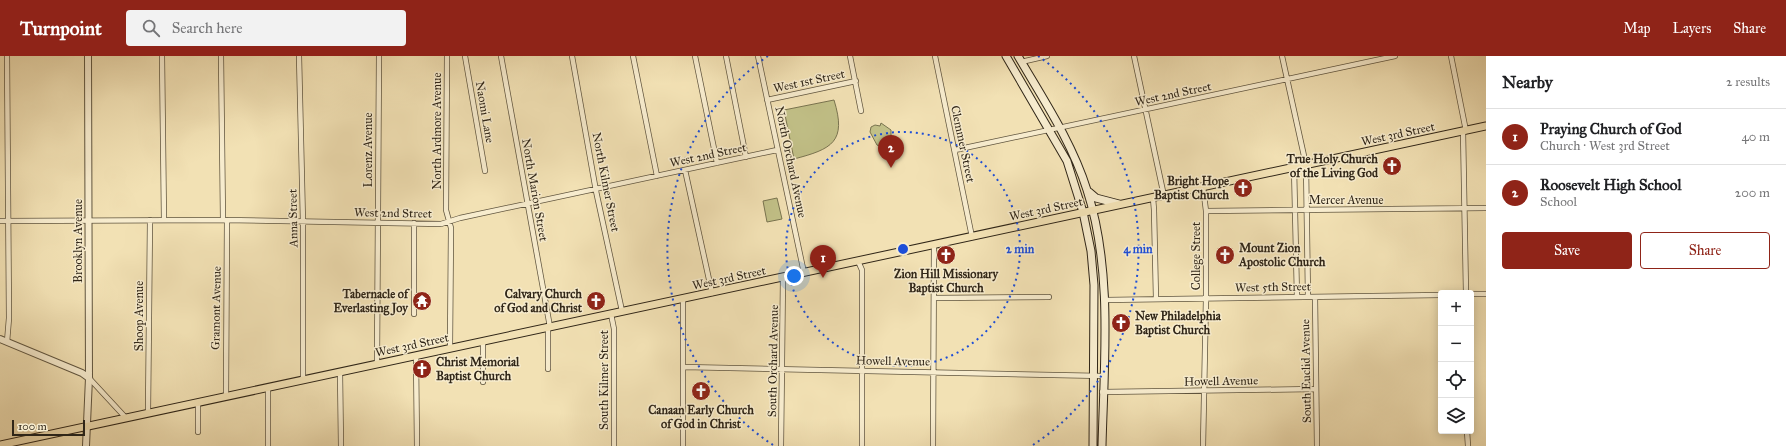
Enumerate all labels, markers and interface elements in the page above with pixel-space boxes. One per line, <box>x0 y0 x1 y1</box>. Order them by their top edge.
search box <box>126 10 406 46</box>
text: Turnpoint <box>20 17 102 40</box>
icon: search <box>140 17 162 39</box>
text: Search here <box>172 19 243 37</box>
text: Map <box>1623 20 1651 37</box>
text: Layers <box>1673 20 1711 37</box>
text: Share <box>1733 20 1766 37</box>
street label: West 1st Street <box>772 66 847 95</box>
text: Nearby <box>1502 72 1553 93</box>
street label: North Ardmore Avenue <box>430 73 444 189</box>
text: 2 results <box>1726 74 1770 90</box>
street label: West 2nd Street <box>1133 79 1213 109</box>
street label: Naomi Lane <box>473 80 497 144</box>
street label: Clemmer Street <box>948 104 978 185</box>
street label: North Orchard Avenue <box>772 105 810 219</box>
street label: Lorenz Avenue <box>361 112 375 188</box>
street label: West 3rd Street <box>1360 119 1437 149</box>
text: Praying Church of God <box>1540 120 1682 138</box>
text: 1 <box>1512 129 1518 145</box>
text: 40 m <box>1741 129 1770 145</box>
street label: North Kilmer Street <box>589 131 623 234</box>
pin: 2 <box>878 135 904 168</box>
street label: North Marion Street <box>519 137 551 243</box>
text: Church · West 3rd Street <box>1540 138 1670 154</box>
street label: West 2nd Street <box>668 140 748 170</box>
place label: True Holy Church of the Living God <box>1286 152 1379 181</box>
church icon: True Holy Church of the Living God <box>1381 155 1403 177</box>
place label: Bright Hope Baptist Church <box>1154 174 1229 203</box>
text: Roosevelt High School <box>1540 176 1681 194</box>
church icon: Bright Hope Baptist Church <box>1232 177 1254 199</box>
text: 2 <box>1512 185 1518 201</box>
text: 200 m <box>1735 185 1770 201</box>
street label: Anna Street <box>285 188 301 248</box>
street label: Mercer Avenue <box>1309 193 1383 207</box>
street label: West 3rd Street <box>1008 194 1085 224</box>
text: School <box>1540 194 1577 210</box>
street label: Brooklyn Avenue <box>71 199 85 283</box>
street label: West 2nd Street <box>354 205 433 221</box>
street label: College Street <box>1189 221 1204 290</box>
button: Save <box>1502 232 1632 269</box>
button: Share <box>1640 232 1770 269</box>
place label: Mount Zion Apostolic Church <box>1238 241 1326 270</box>
centre of rings <box>896 242 910 256</box>
text: 2 min <box>1006 242 1035 256</box>
text: 4 min <box>1123 242 1153 257</box>
church icon: Zion Hill Missionary Baptist Church <box>935 244 957 266</box>
church icon: Mount Zion Apostolic Church <box>1214 244 1236 266</box>
pin: 1 <box>810 245 836 278</box>
street label: West 3rd Street <box>691 263 768 293</box>
street label: Gramont Avenue <box>208 266 224 350</box>
your location <box>784 266 804 286</box>
place label: Zion Hill Missionary Baptist Church <box>894 267 999 296</box>
street label: West 5th Street <box>1235 279 1312 295</box>
street label: Shoop Avenue <box>132 281 146 351</box>
place label: Tabernacle of Everlasting Joy <box>333 287 410 316</box>
place label: Calvary Church of God and Christ <box>494 287 583 315</box>
temple icon: Tabernacle of Everlasting Joy <box>411 290 433 312</box>
church icon: Calvary Church of God and Christ <box>585 290 607 312</box>
map controls <box>1438 290 1474 434</box>
button: + <box>1438 290 1474 326</box>
street label: South Orchard Avenue <box>765 305 781 417</box>
place label: New Philadelphia Baptist Church <box>1135 309 1222 338</box>
church icon: New Philadelphia Baptist Church <box>1110 312 1132 334</box>
street label: South Euclid Avenue <box>1298 319 1314 423</box>
button: − <box>1438 326 1474 362</box>
street label: South Kilmer Street <box>597 329 611 430</box>
street label: West 3rd Street <box>374 330 451 360</box>
street label: Howell Avenue <box>856 353 930 369</box>
place label: Christ Memorial Baptist Church <box>436 355 520 384</box>
church icon: Christ Memorial Baptist Church <box>411 358 433 380</box>
button: locate <box>1438 362 1474 398</box>
street label: Howell Avenue <box>1184 373 1258 389</box>
church icon: Canaan Early Church of God in Christ <box>690 380 712 402</box>
button: layers <box>1438 398 1474 434</box>
place label: Canaan Early Church of God in Christ <box>648 403 754 431</box>
scale bar <box>12 418 85 437</box>
text: 100 m <box>18 420 47 433</box>

